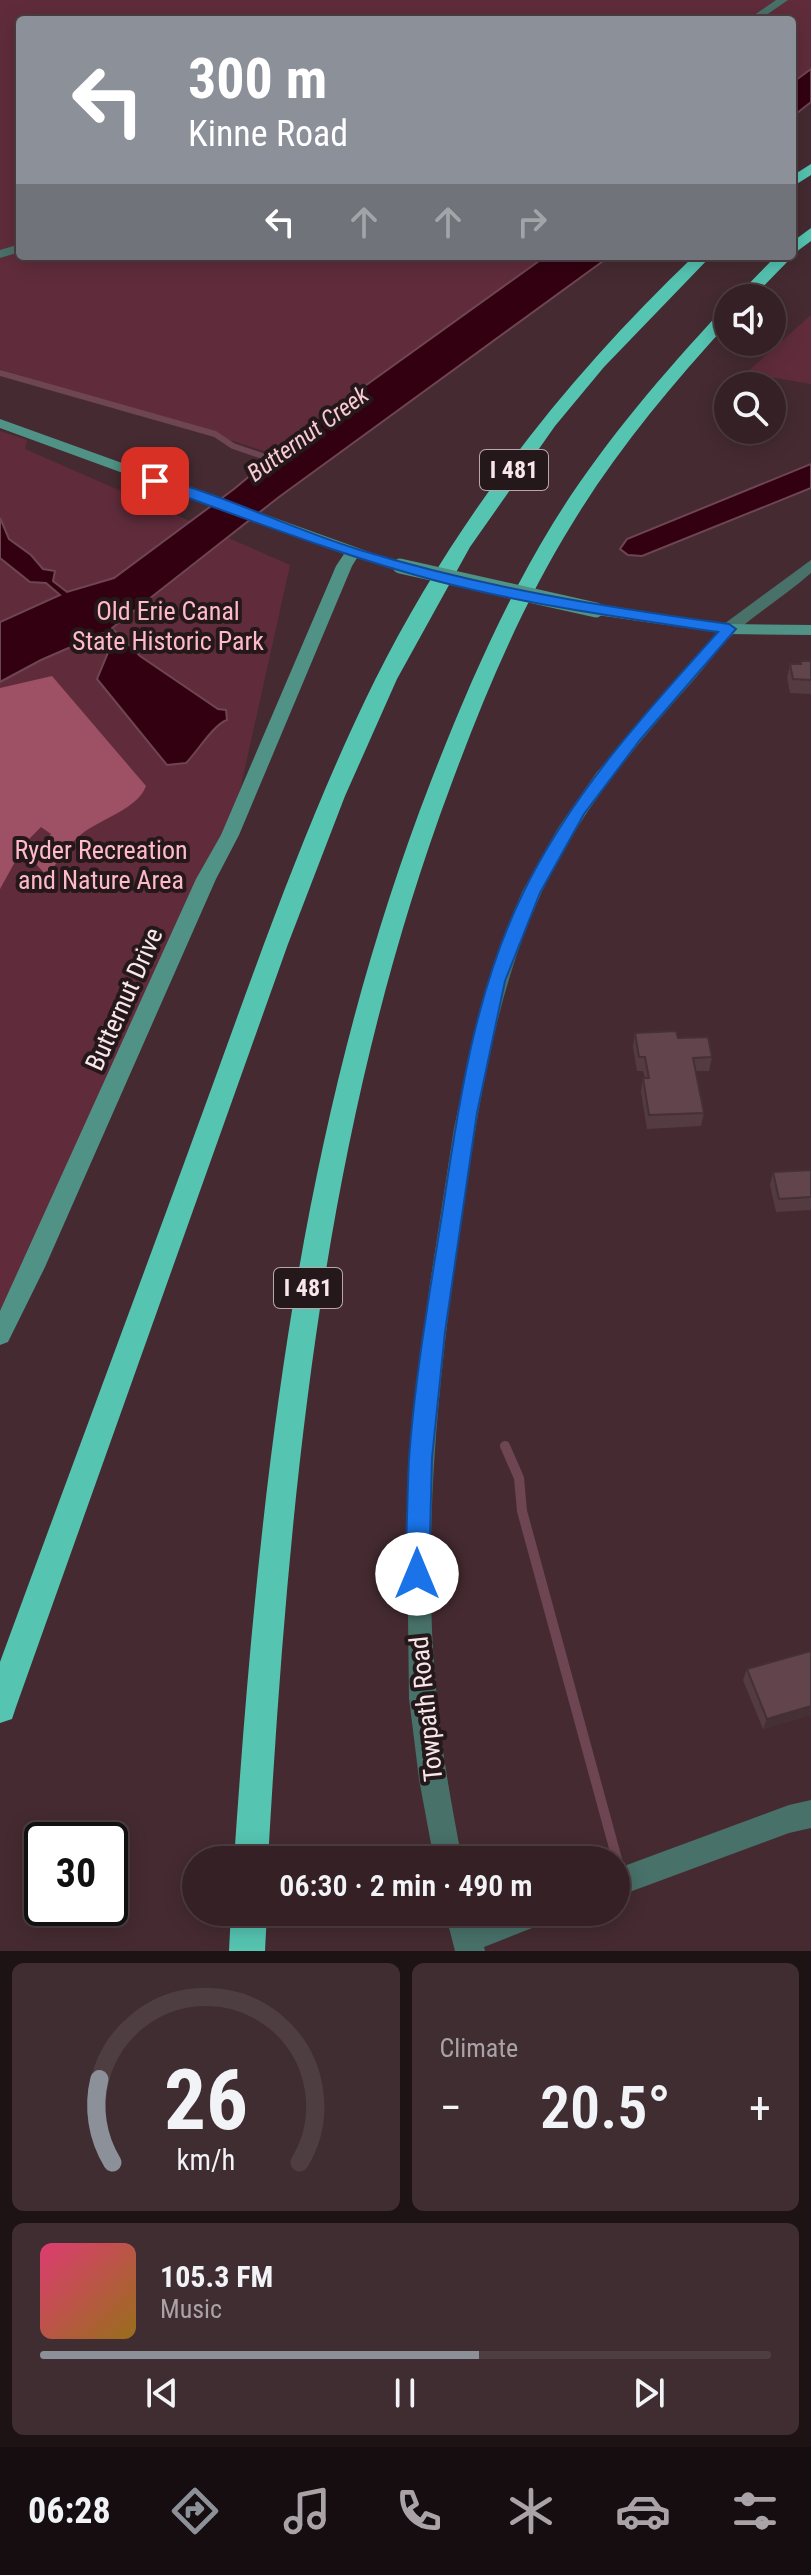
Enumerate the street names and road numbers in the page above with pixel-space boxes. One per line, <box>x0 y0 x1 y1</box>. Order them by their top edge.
road number: I 481 <box>480 450 548 490</box>
street label: Butternut Drive <box>79 923 169 1075</box>
road number: I 481 <box>274 1268 342 1308</box>
street label: Towpath Road <box>403 1635 449 1783</box>

